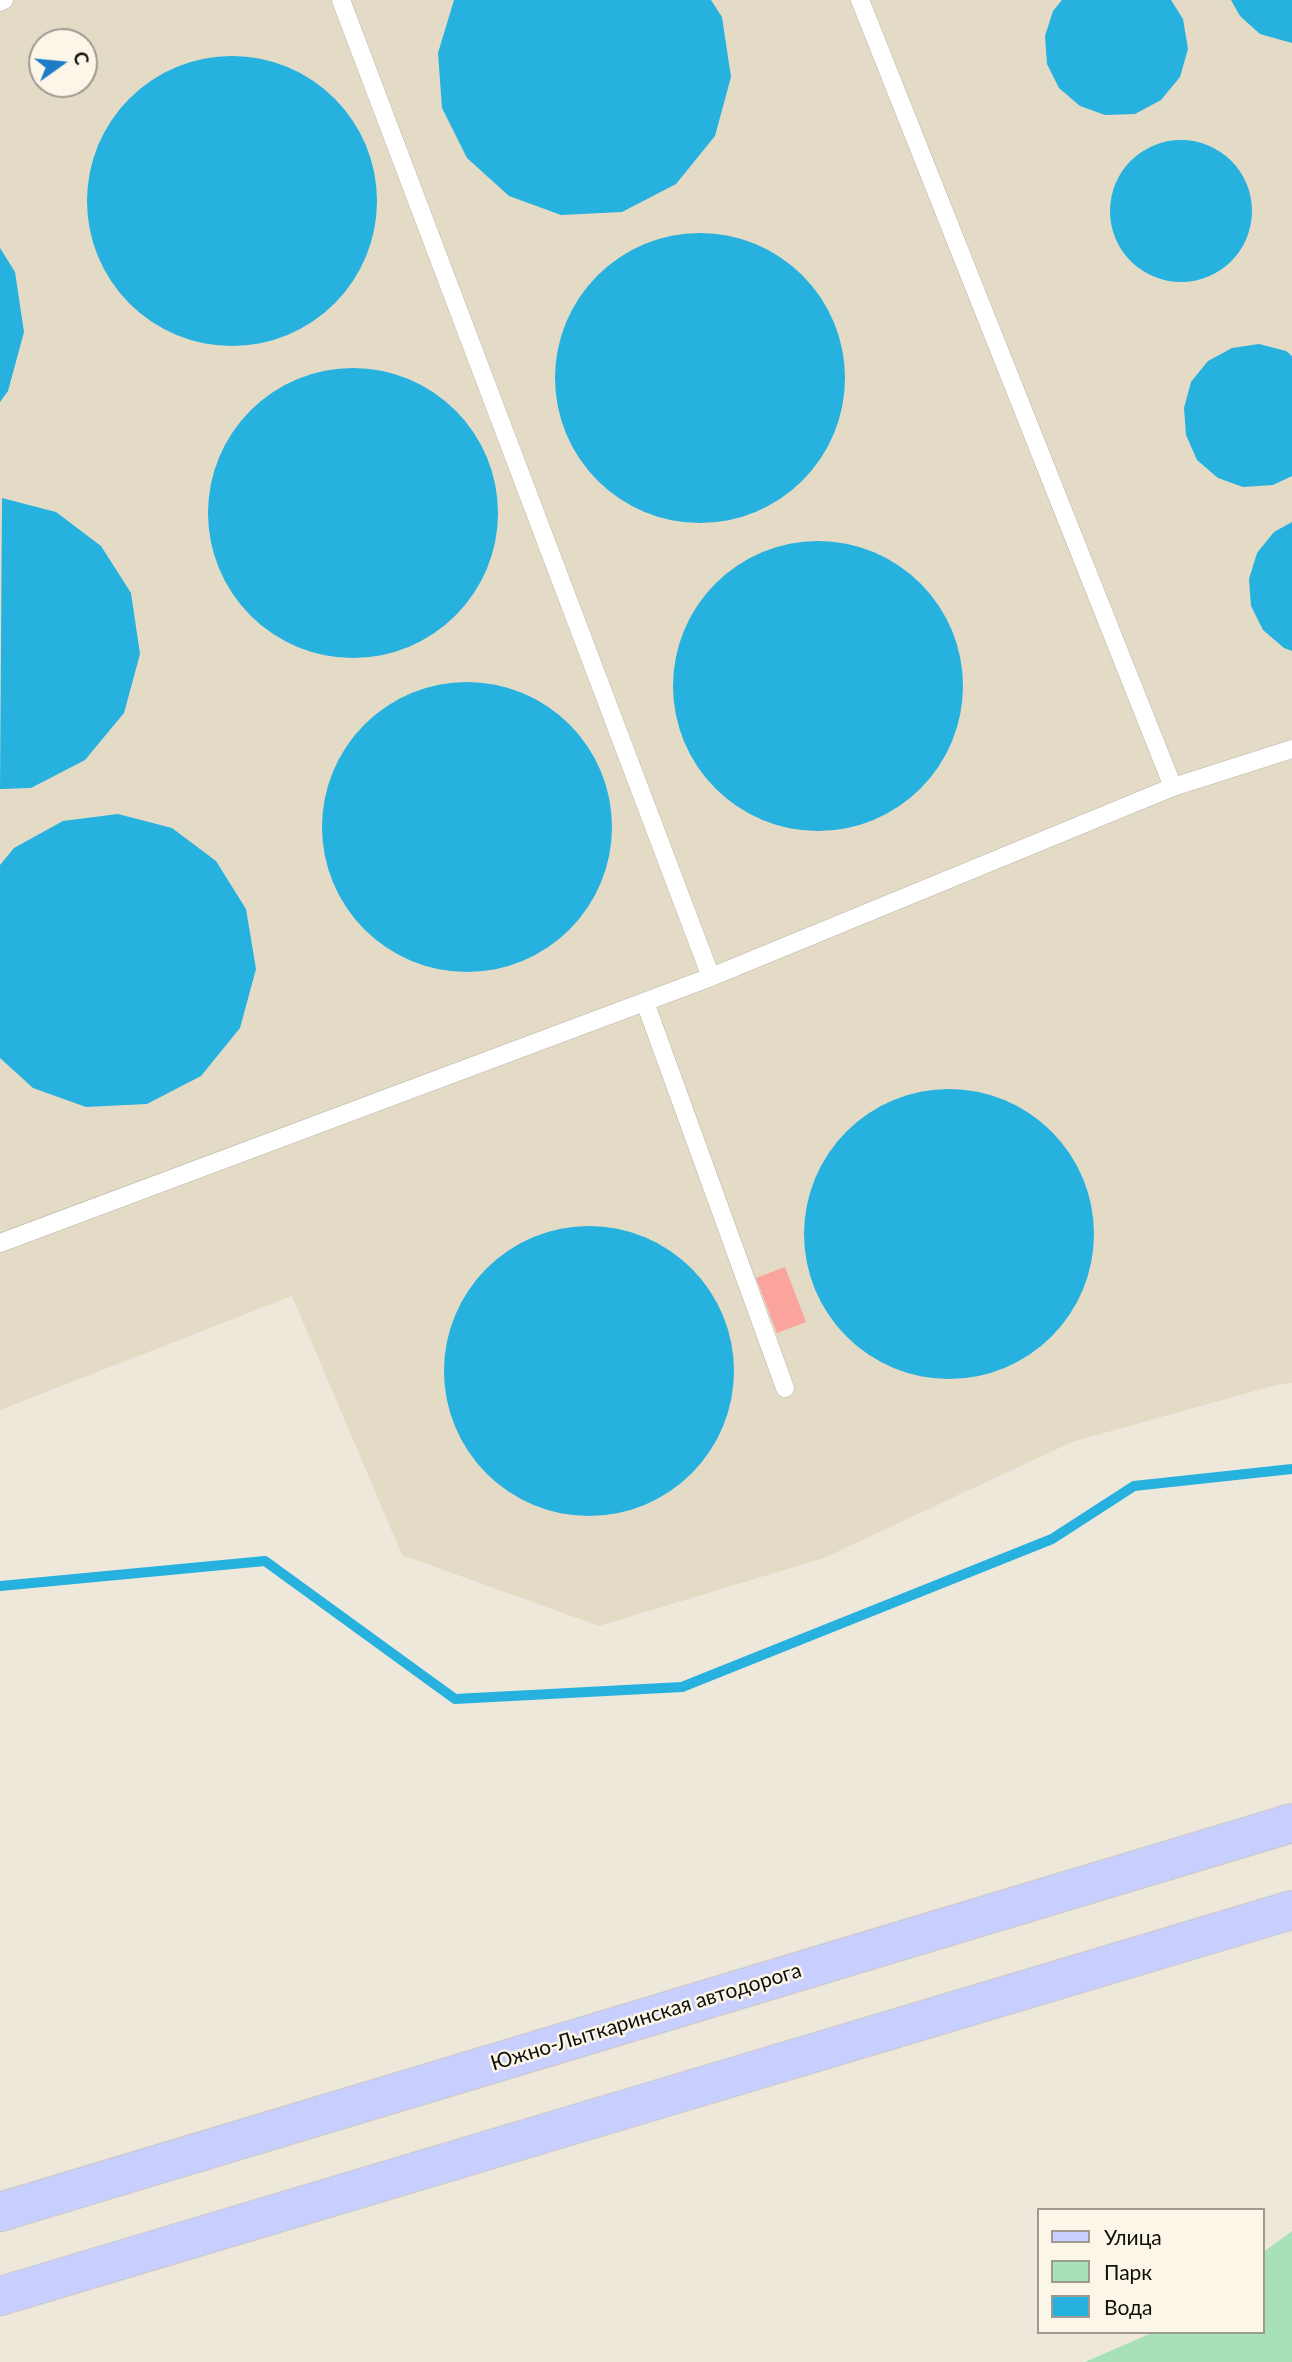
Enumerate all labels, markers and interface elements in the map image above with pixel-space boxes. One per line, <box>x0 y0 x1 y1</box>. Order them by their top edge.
north arrow <box>28 28 98 98</box>
text: С <box>69 49 95 67</box>
street label: Южно-Лыткаринская автодорога <box>488 1958 804 2076</box>
legend <box>1036 2208 1264 2334</box>
text: Улица <box>1104 2224 1162 2249</box>
text: Парк <box>1104 2259 1152 2284</box>
text: Вода <box>1104 2294 1152 2319</box>

